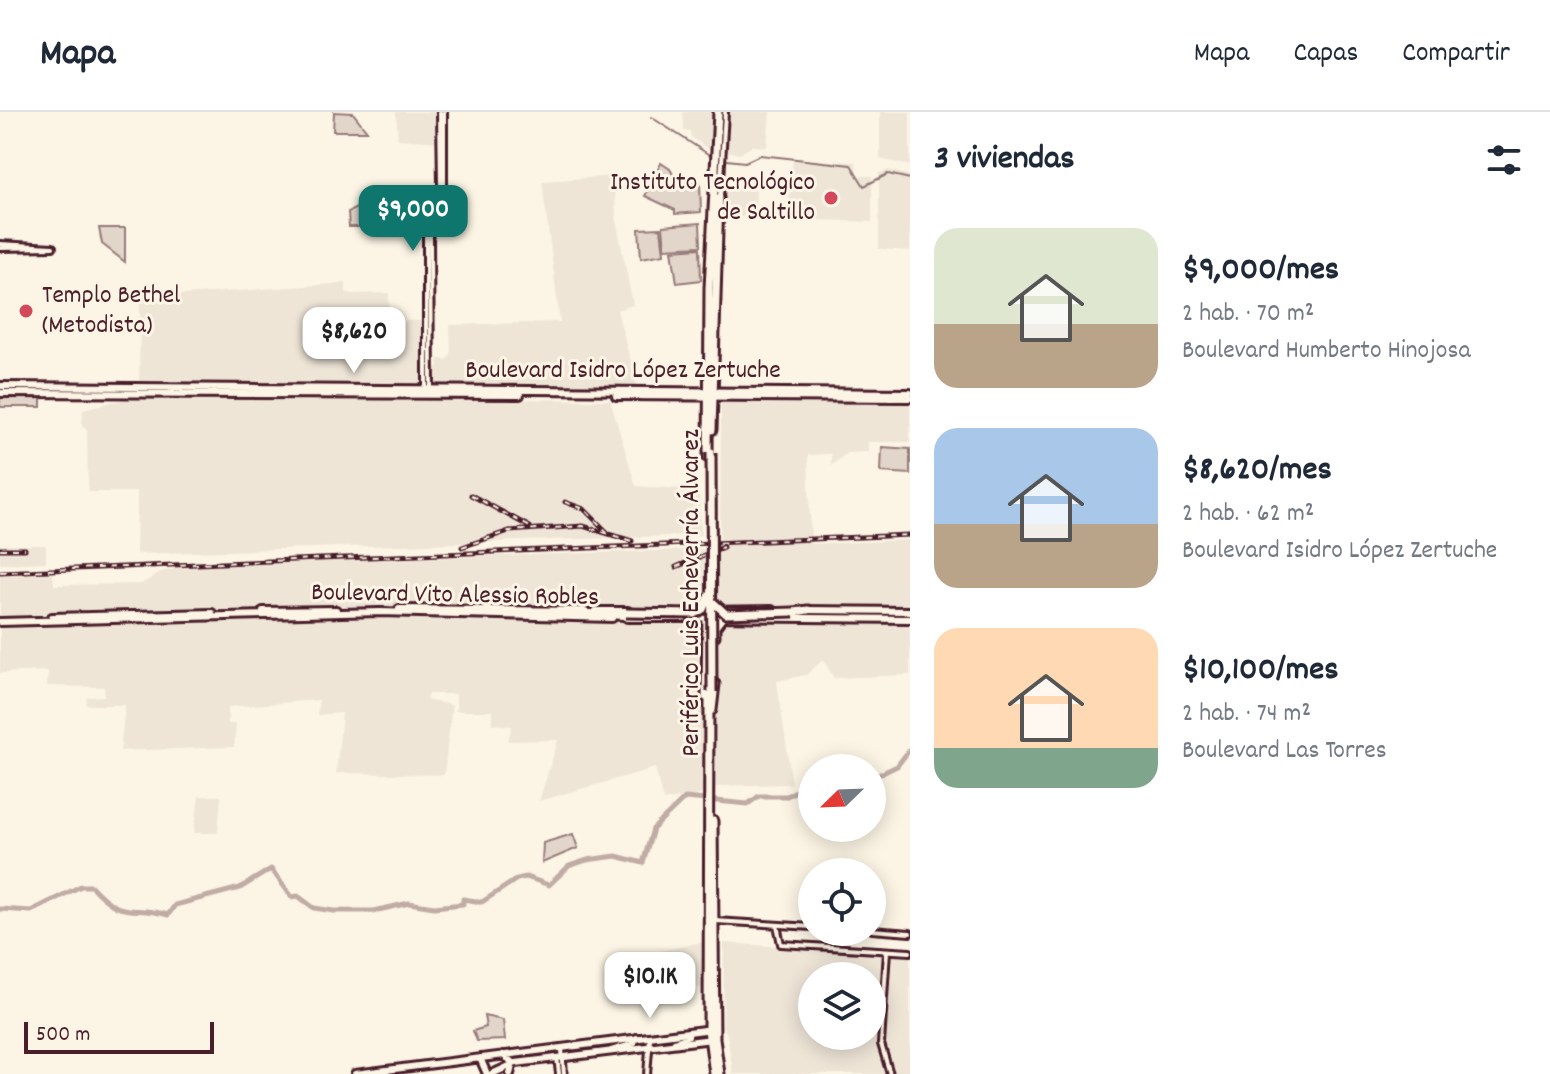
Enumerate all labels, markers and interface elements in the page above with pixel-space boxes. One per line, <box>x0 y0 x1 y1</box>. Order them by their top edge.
text: Mapa <box>40 28 115 83</box>
text: Mapa <box>1194 35 1249 75</box>
text: Capas <box>1293 35 1358 75</box>
text: Compartir <box>1402 35 1510 75</box>
text: 3 viviendas <box>934 136 1075 185</box>
icon: filters <box>1482 138 1526 182</box>
place label: Instituto Tecnológico de Saltillo <box>610 165 815 232</box>
pin: $9,000 <box>348 185 478 253</box>
marker: Instituto Tecnológico de Saltillo <box>822 189 840 207</box>
text: $9,000 <box>377 192 449 229</box>
text: $9,000/mes <box>1182 247 1339 296</box>
icon: home <box>998 260 1094 356</box>
place label: Templo Bethel (Metodista) <box>42 278 180 345</box>
text: 2 hab. · 70 m² <box>1182 296 1314 333</box>
marker: Templo Bethel (Metodista) <box>17 302 35 320</box>
pin: $8,620 <box>289 307 419 375</box>
text: $8,620 <box>321 314 387 351</box>
text: Boulevard Humberto Hinojosa <box>1182 333 1471 370</box>
street label: Boulevard Isidro López Zertuche <box>465 353 781 390</box>
street label: Periférico Luis Echeverría Álvarez <box>674 429 711 757</box>
text: $8,620/mes <box>1182 447 1332 496</box>
icon: home <box>998 460 1094 556</box>
text: 2 hab. · 62 m² <box>1182 496 1314 533</box>
text: Boulevard Isidro López Zertuche <box>1182 533 1497 570</box>
street label: Boulevard Vito Alessio Robles <box>311 575 599 617</box>
text: $10,100/mes <box>1182 647 1339 696</box>
icon: home <box>998 660 1094 756</box>
text: 2 hab. · 74 m² <box>1182 696 1311 733</box>
text: Boulevard Las Torres <box>1182 733 1387 770</box>
north arrow <box>798 754 886 842</box>
map controls <box>798 754 886 1050</box>
button: locate <box>798 858 886 946</box>
pin: $10.1K <box>585 952 715 1020</box>
text: $10.1K <box>622 959 678 996</box>
button: layers <box>798 962 886 1050</box>
scale bar <box>24 1018 214 1054</box>
text: 500 m <box>36 1020 90 1051</box>

